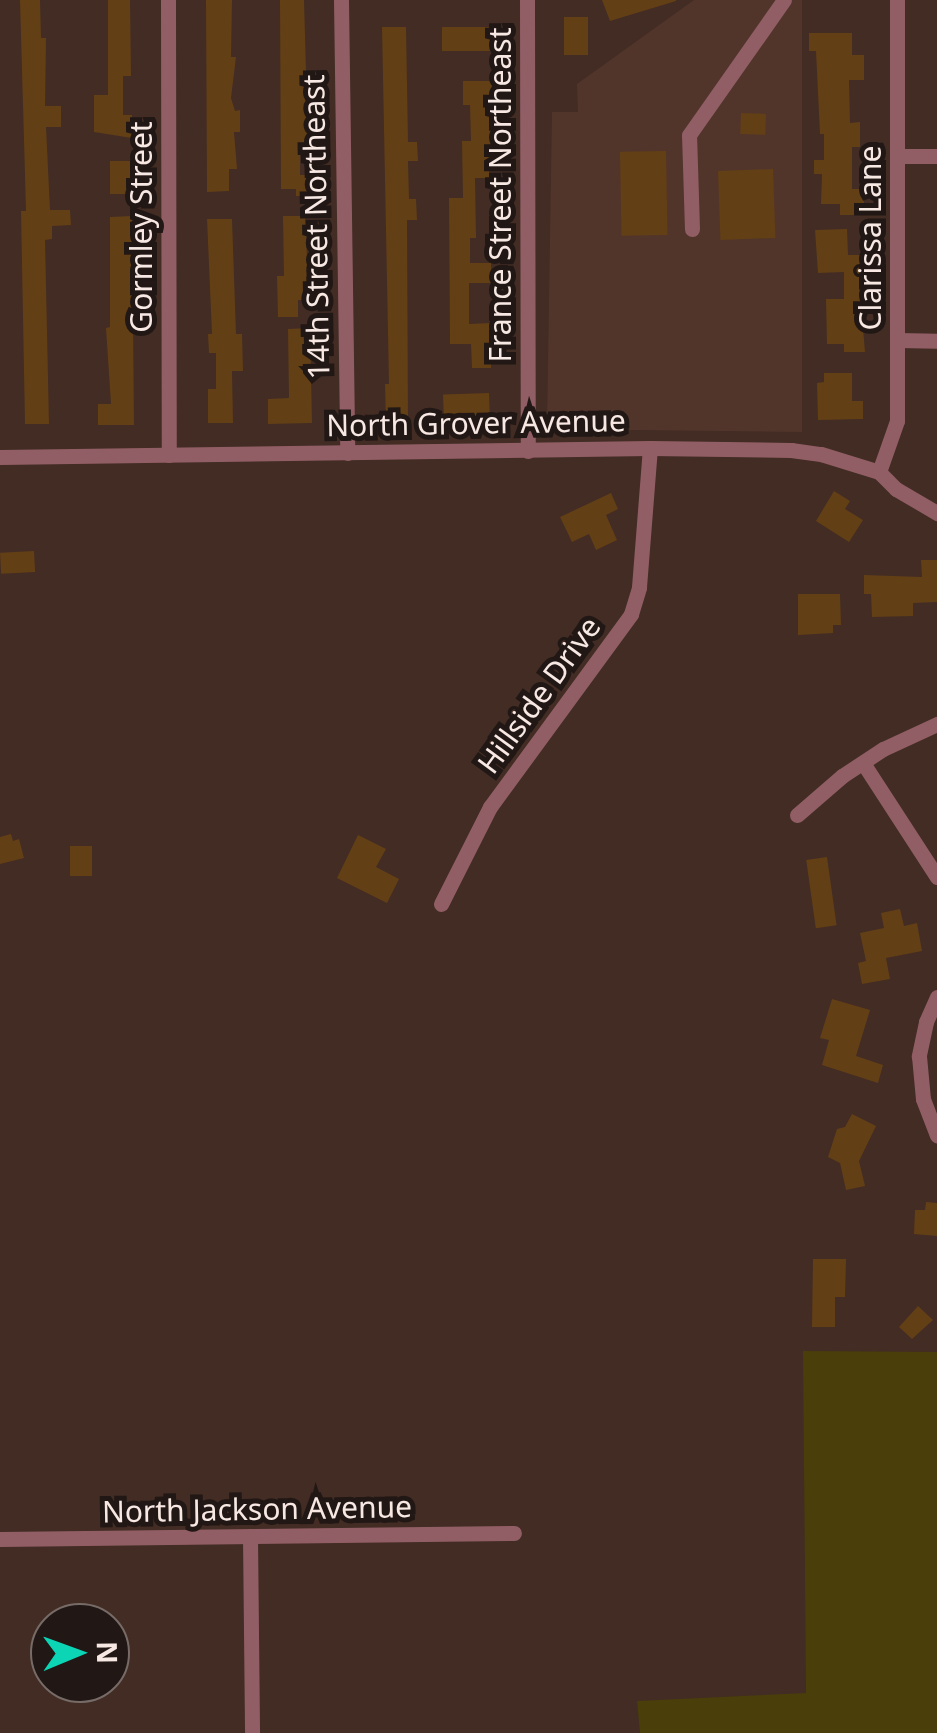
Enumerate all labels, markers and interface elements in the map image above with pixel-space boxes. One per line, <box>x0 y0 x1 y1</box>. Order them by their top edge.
street label: France Street Northeast <box>482 27 518 363</box>
street label: 14th Street Northeast <box>295 74 337 380</box>
street label: Gormley Street <box>123 121 159 333</box>
street label: Clarissa Lane <box>852 145 888 331</box>
street label: North Grover Avenue <box>326 402 626 444</box>
street label: Hillside Drive <box>470 610 608 780</box>
street label: North Jackson Avenue <box>102 1488 412 1530</box>
north arrow <box>30 1603 130 1703</box>
text: N <box>89 1641 127 1664</box>

